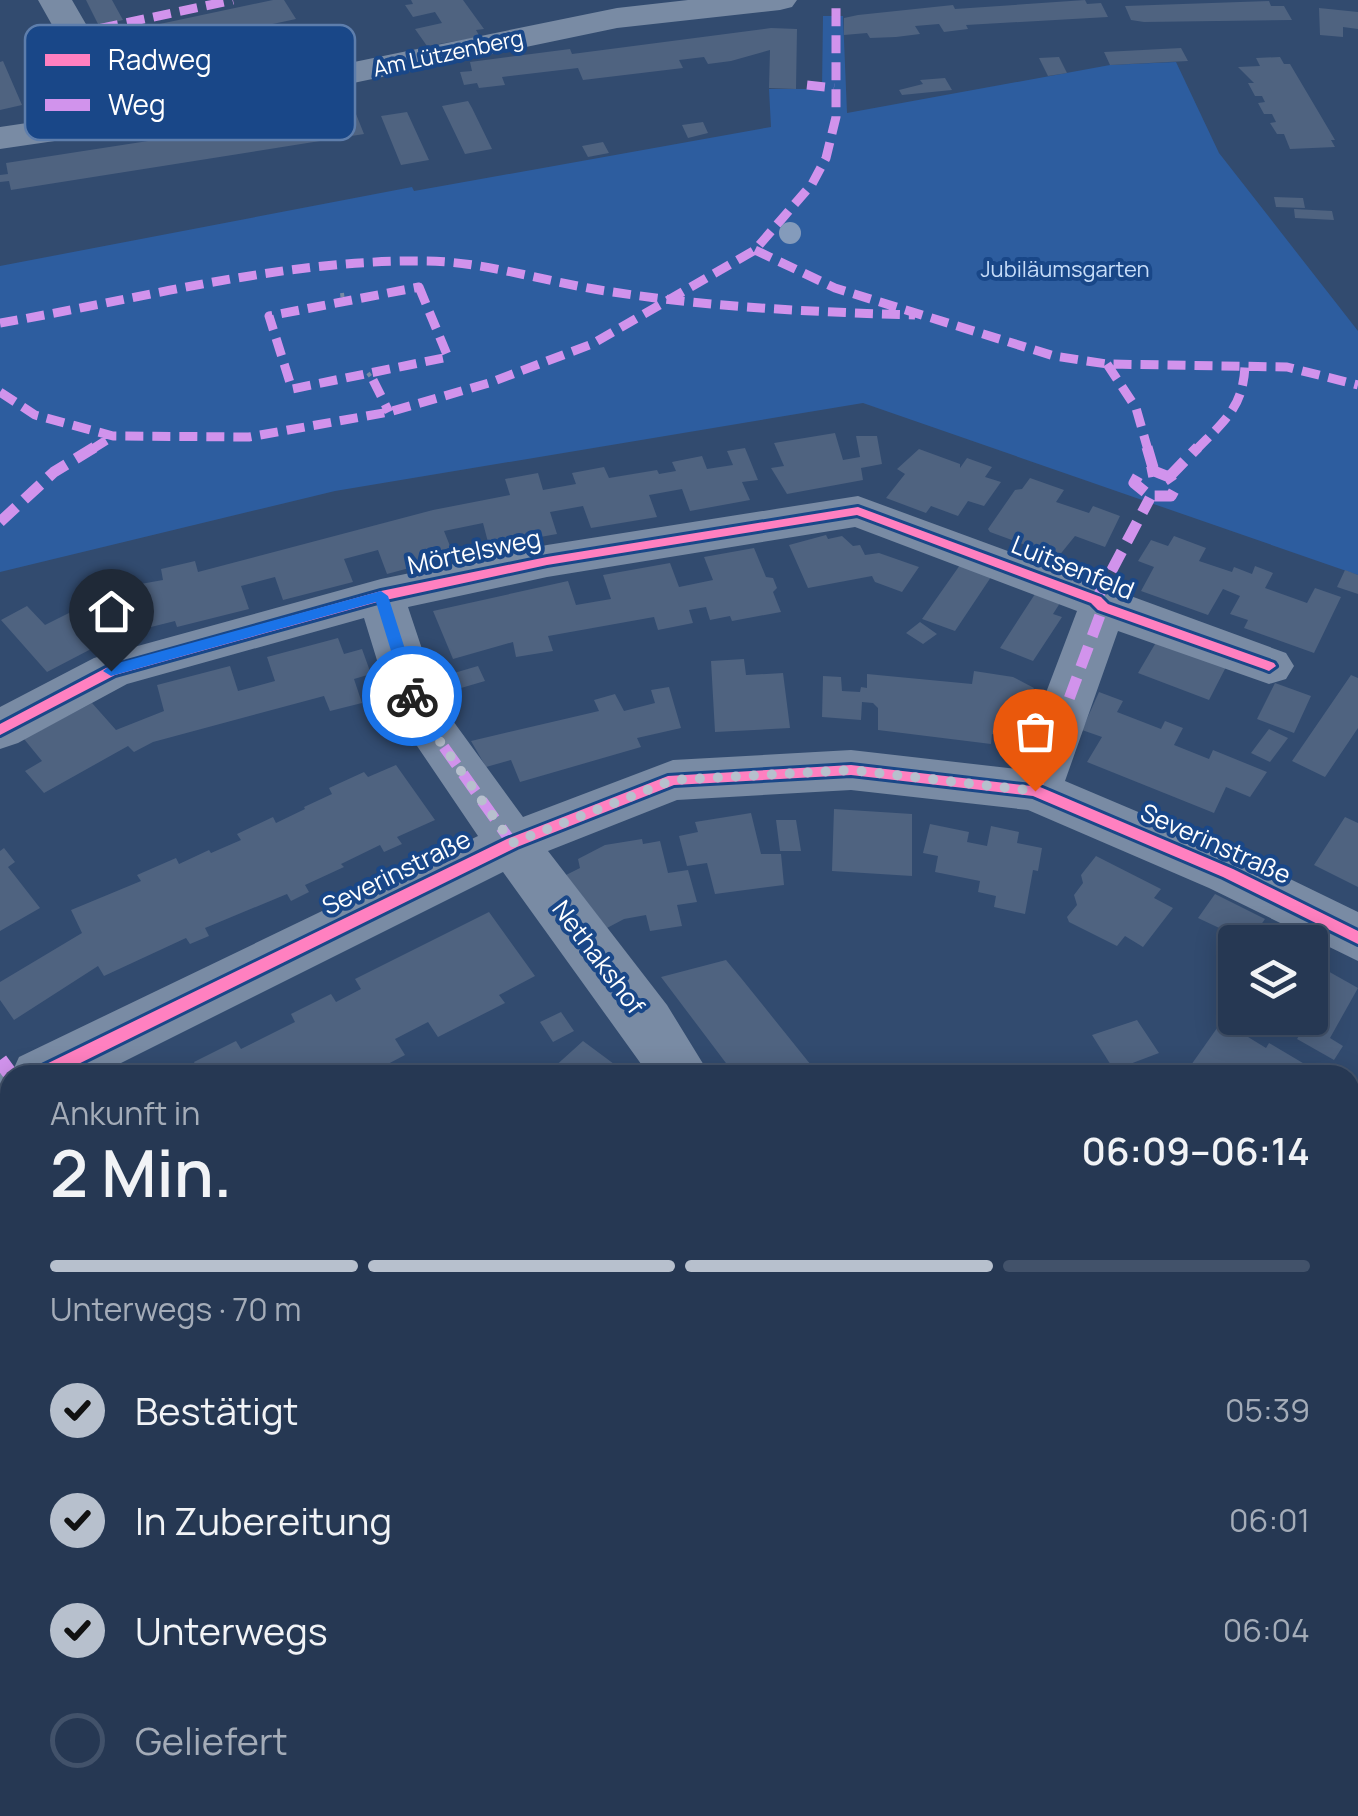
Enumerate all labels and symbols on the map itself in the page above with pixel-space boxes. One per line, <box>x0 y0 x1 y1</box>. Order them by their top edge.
street label: Am Lützenberg <box>370 22 526 84</box>
legend <box>25 25 355 140</box>
text: Radweg <box>108 40 212 78</box>
text: Weg <box>108 85 165 123</box>
park label: Jubiläumsgarten <box>980 254 1150 284</box>
street label: Mörtelsweg <box>404 520 544 582</box>
street label: Luitsenfeld <box>1006 527 1140 607</box>
pin <box>69 569 154 672</box>
courier <box>362 646 462 746</box>
pin <box>993 689 1078 792</box>
street label: Severinstraße <box>1135 794 1297 892</box>
street label: Severinstraße <box>316 821 476 923</box>
street label: Nethakshof <box>545 893 653 1021</box>

